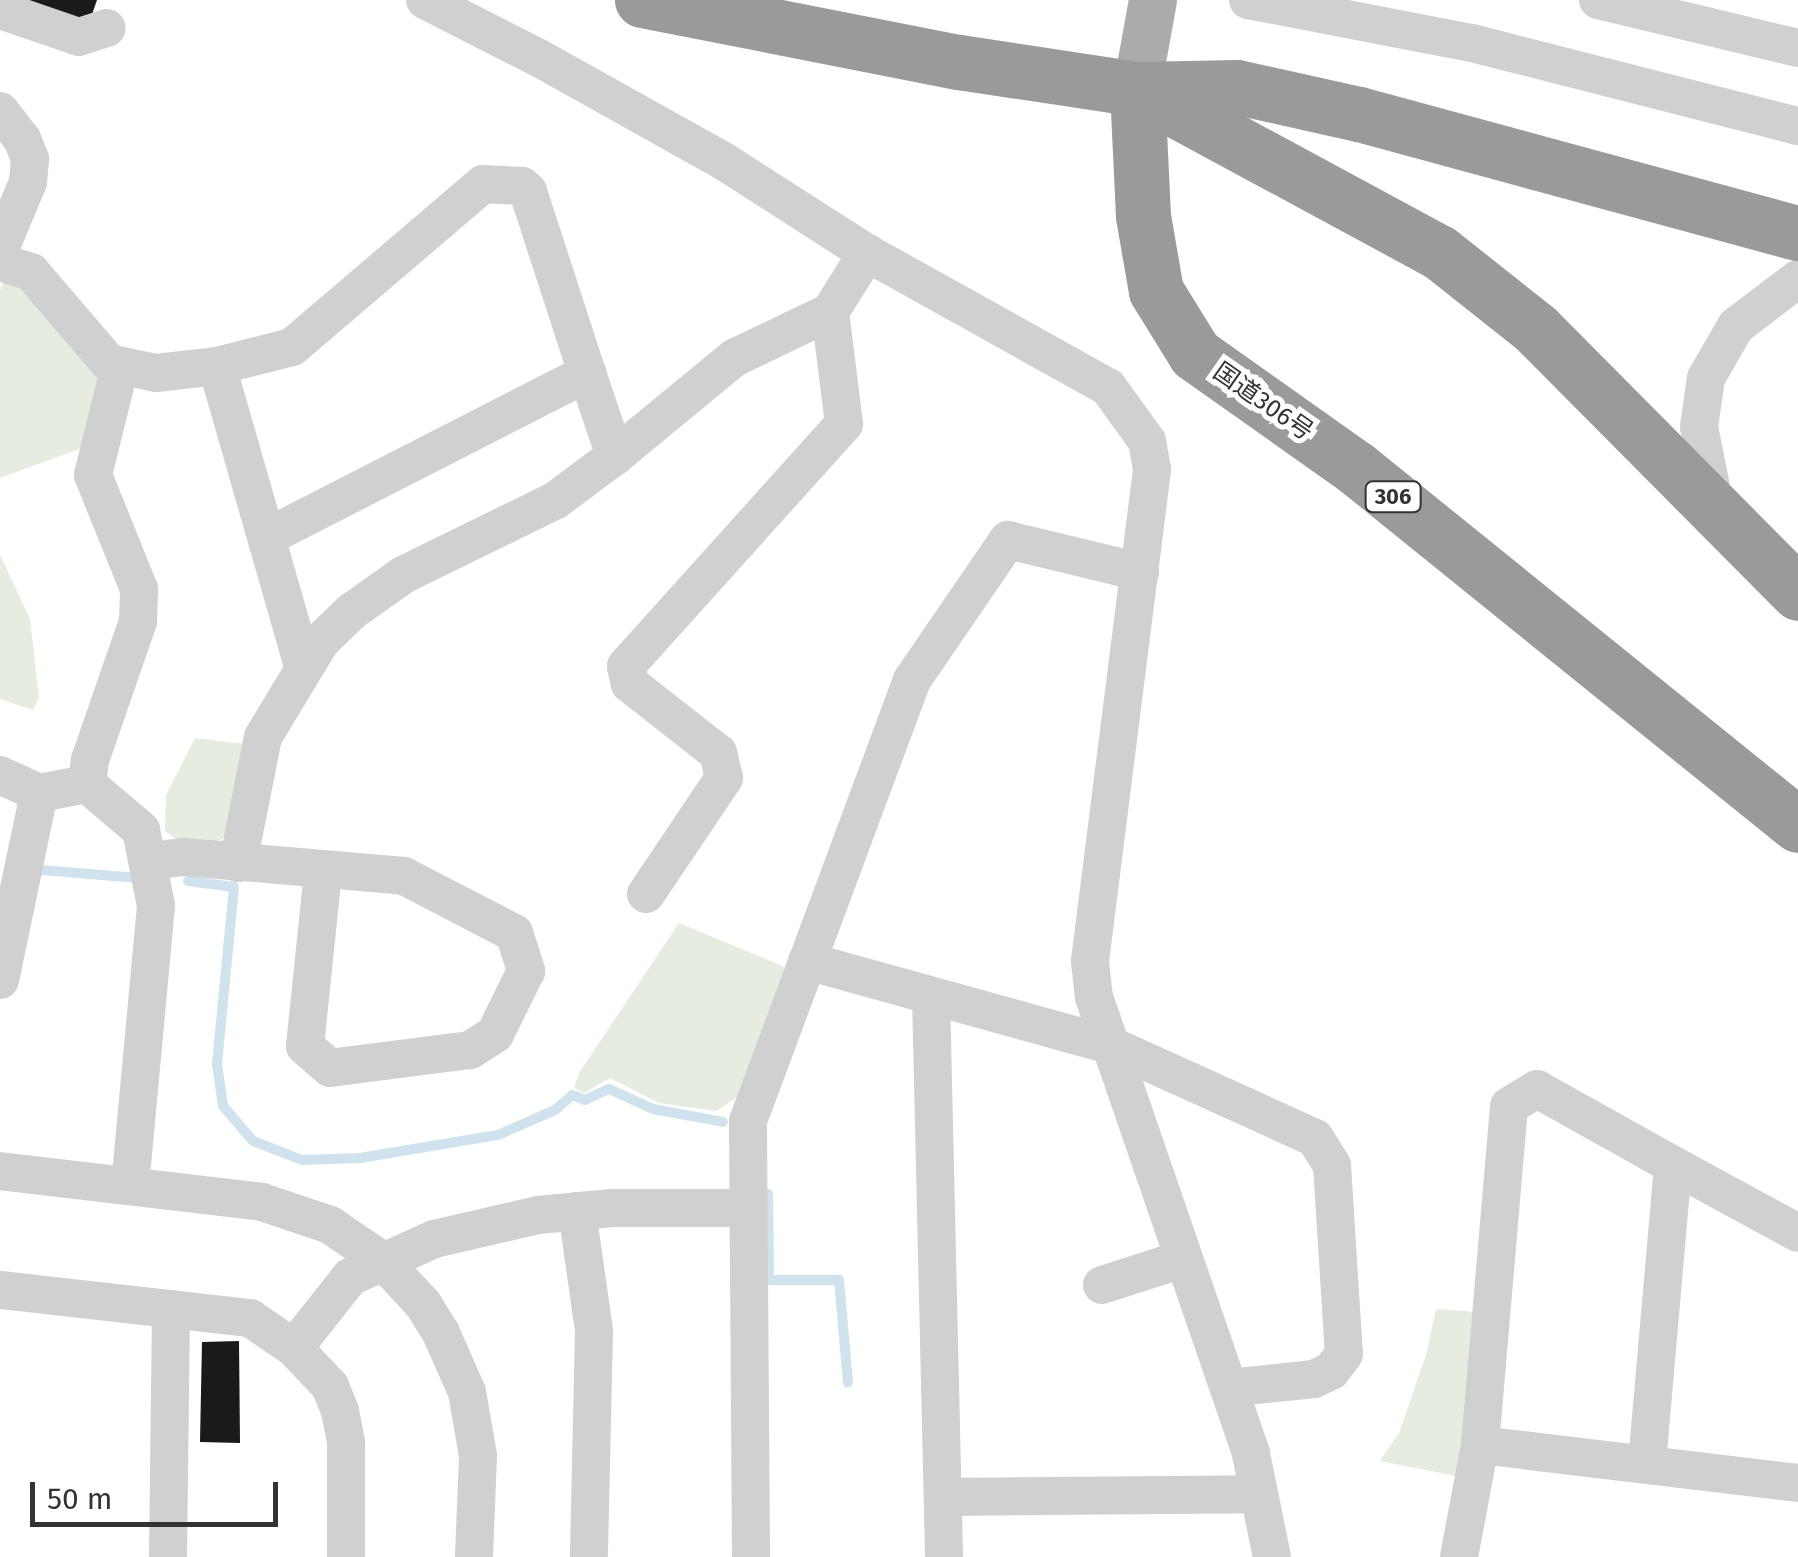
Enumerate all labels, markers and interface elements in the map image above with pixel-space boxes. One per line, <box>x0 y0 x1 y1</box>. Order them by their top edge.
street label: 国道306号 <box>1207 357 1319 447</box>
road number: 306 <box>1363 480 1423 514</box>
scale bar <box>35 1462 282 1524</box>
text: 50 m <box>47 1481 112 1517</box>

